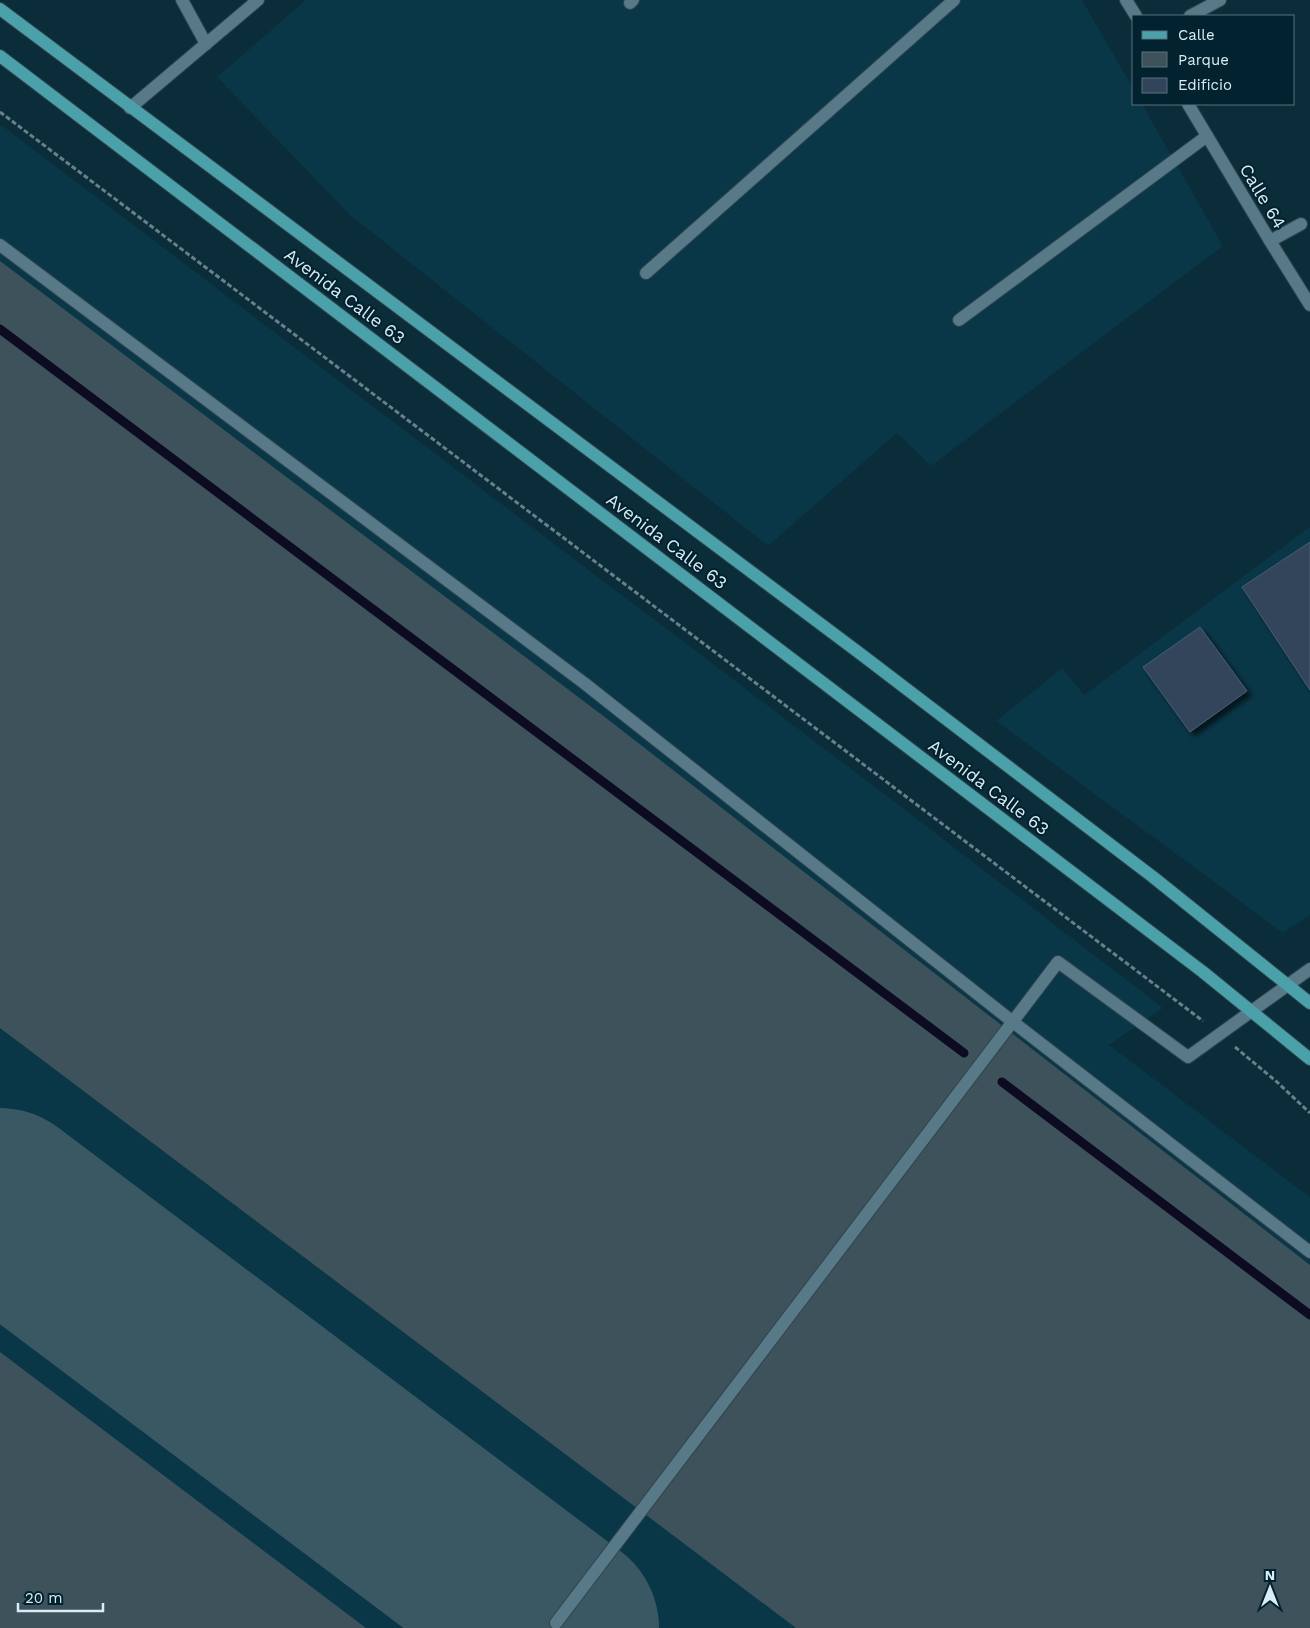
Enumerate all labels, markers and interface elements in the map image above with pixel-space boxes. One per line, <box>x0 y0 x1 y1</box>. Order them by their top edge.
legend <box>1132 15 1295 105</box>
text: Calle <box>1178 26 1215 44</box>
text: Parque <box>1178 51 1229 69</box>
text: Edificio <box>1178 76 1232 94</box>
street label: Calle 64 <box>1235 160 1291 232</box>
street label: Avenida Calle 63 <box>281 244 409 348</box>
street label: Avenida Calle 63 <box>603 489 731 593</box>
street label: Avenida Calle 63 <box>925 735 1053 839</box>
north arrow <box>1245 1563 1295 1613</box>
text: N <box>1265 1567 1275 1583</box>
scale bar <box>18 1580 102 1612</box>
text: 20 m <box>25 1589 63 1607</box>

